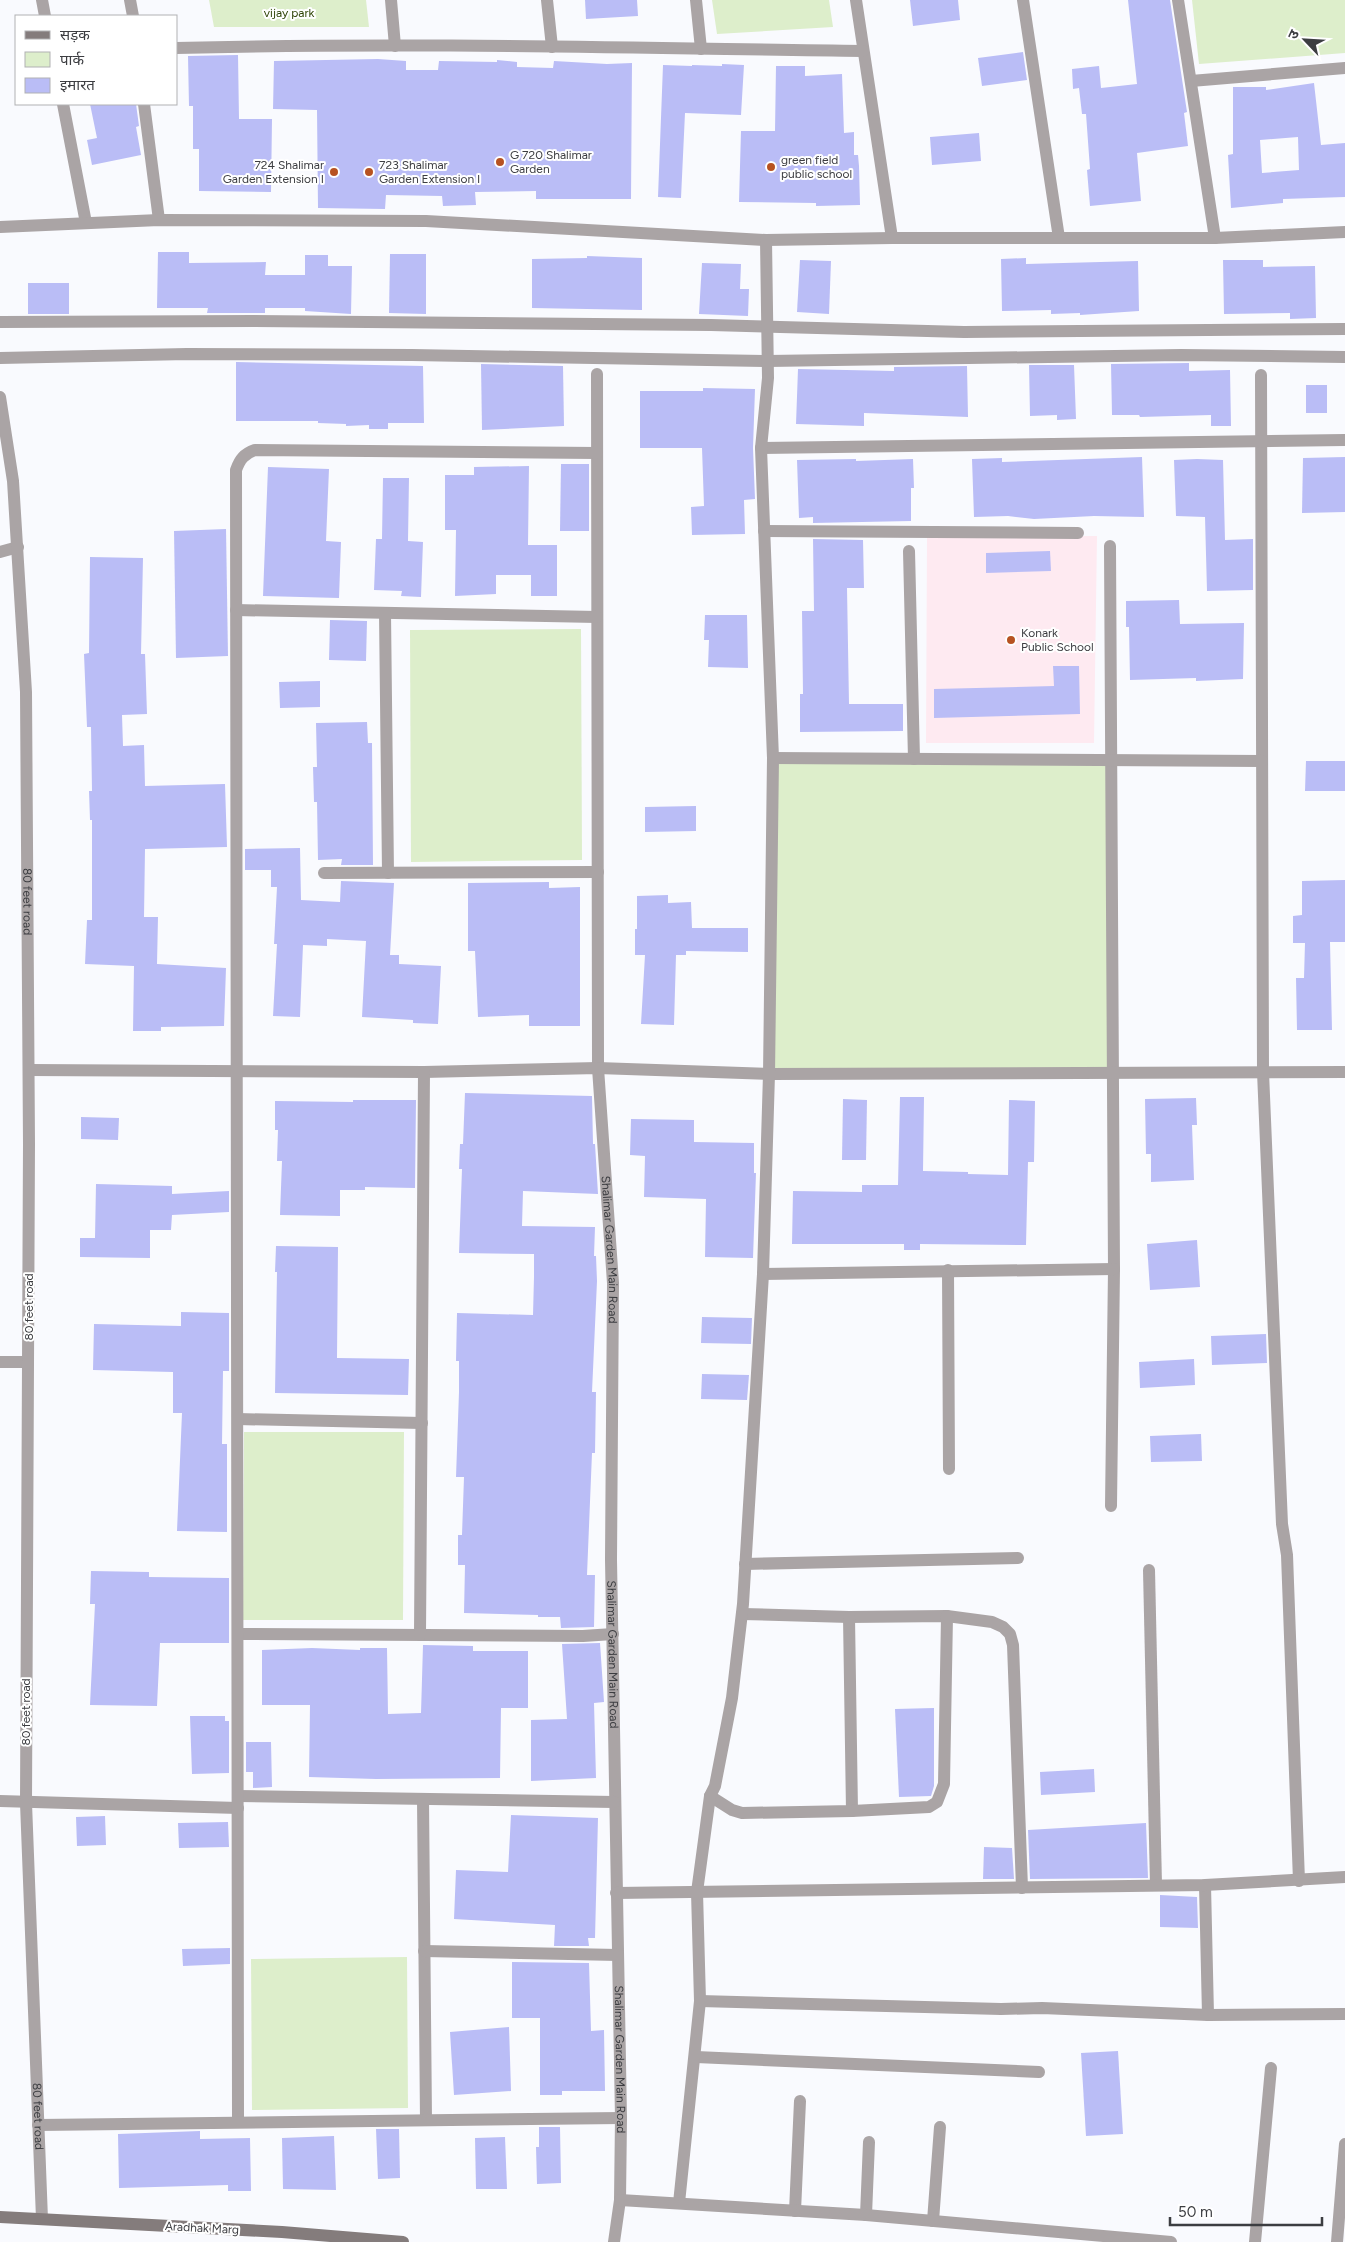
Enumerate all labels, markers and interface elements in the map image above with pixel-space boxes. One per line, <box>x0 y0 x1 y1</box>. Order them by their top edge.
park label: vijay park <box>264 6 314 20</box>
legend <box>15 15 178 105</box>
north arrow <box>1280 15 1330 65</box>
text: सड़क <box>60 26 90 44</box>
text: उ <box>1284 27 1303 42</box>
text: पार्क <box>60 51 84 69</box>
text: इमारत <box>60 76 95 94</box>
place label: G 720 Shalimar Garden <box>510 148 592 176</box>
place label: green field public school <box>781 153 852 181</box>
marker: G 720 Shalimar Garden <box>494 156 506 168</box>
place label: 724 Shalimar Garden Extension I <box>223 158 324 186</box>
place label: 723 Shalimar Garden Extension I <box>379 158 480 186</box>
marker: green field public school <box>765 161 777 173</box>
marker: 724 Shalimar Garden Extension I <box>328 166 340 178</box>
marker: 723 Shalimar Garden Extension I <box>363 166 375 178</box>
place label: Konark Public School <box>1021 626 1094 654</box>
marker: Konark Public School <box>1005 634 1017 646</box>
street label: 80 feet road <box>20 868 35 935</box>
street label: Shalimar Garden Main Road <box>599 1175 620 1324</box>
street label: 80 feet road <box>22 1273 36 1341</box>
street label: Shalimar Garden Main Road <box>604 1580 621 1729</box>
street label: 80 feet road <box>19 1678 33 1746</box>
street label: Shalimar Garden Main Road <box>612 1985 628 2133</box>
street label: 80 feet road <box>30 2082 46 2150</box>
scale bar <box>1170 2194 1322 2226</box>
text: 50 m <box>1178 2203 1213 2221</box>
street label: Aradhak Marg <box>165 2219 239 2237</box>

